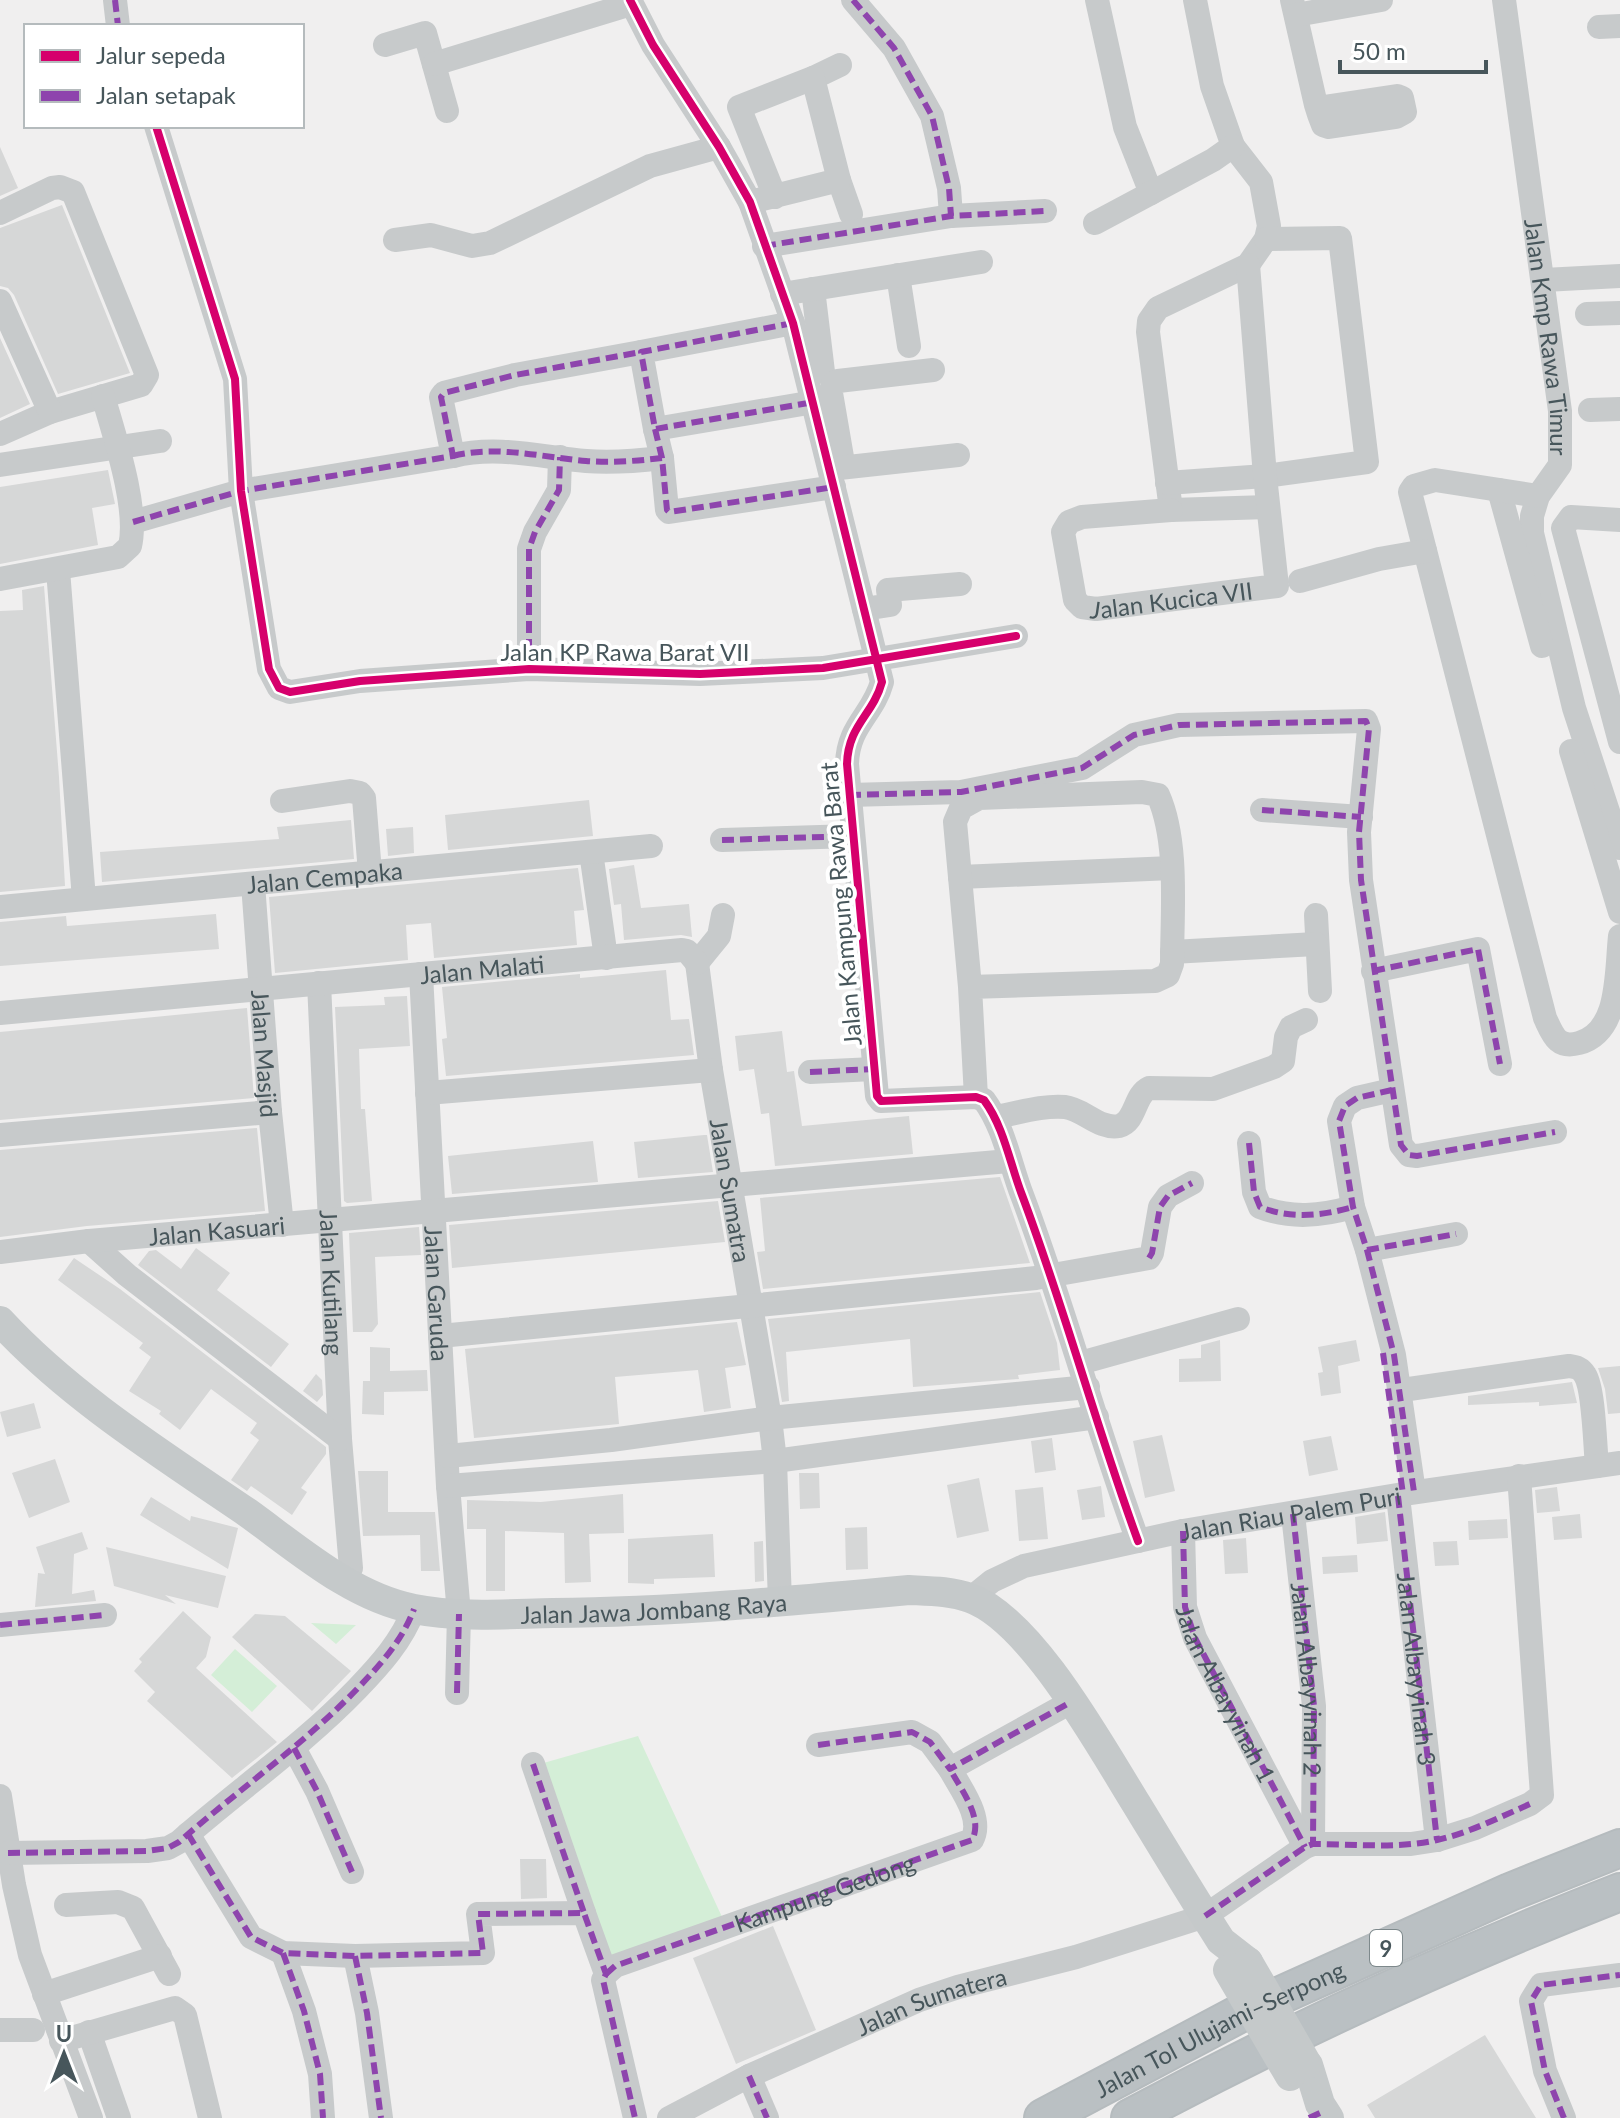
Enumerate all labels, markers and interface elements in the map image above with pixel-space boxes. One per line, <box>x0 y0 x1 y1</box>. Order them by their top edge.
legend <box>24 24 304 128</box>
scale bar <box>1340 24 1486 74</box>
text: 50 m <box>1352 36 1406 65</box>
text: Jalur sepeda <box>96 40 226 69</box>
text: Jalan setapak <box>96 80 237 109</box>
street label: Jalan Kmp Rawa Timur <box>1519 217 1575 456</box>
street label: Jalan Kucica VII <box>1088 575 1254 624</box>
street label: Jalan KP Rawa Barat VII <box>500 637 750 666</box>
street label: Jalan Kampung Rawa Barat <box>813 761 867 1047</box>
street label: Jalan Cempaka <box>245 855 404 898</box>
street label: Jalan Malati <box>418 948 545 989</box>
street label: Jalan Masjid <box>246 989 285 1118</box>
street label: Jalan Sumatra <box>705 1116 758 1265</box>
street label: Jalan Kutilang <box>315 1209 351 1356</box>
street label: Jalan Kasuari <box>147 1210 286 1250</box>
street label: Jalan Garuda <box>420 1225 456 1362</box>
street label: Jalan Riau Palem Puri <box>1178 1480 1403 1546</box>
street label: Jalan Albayyinah 3 <box>1392 1571 1443 1767</box>
street label: Jalan Albayyinah 2 <box>1286 1581 1329 1776</box>
street label: Jalan Jawa Jombang Raya <box>520 1586 788 1628</box>
street label: Jalan Albayyinah 1 <box>1171 1601 1283 1787</box>
street label: Kampung Gedong <box>730 1847 918 1937</box>
road number: 9 <box>1370 1930 1402 1966</box>
street label: Jalan Tol Ulujami–Serpong <box>1089 1954 1349 2103</box>
street label: Jalan Sumatera <box>851 1961 1009 2041</box>
north arrow <box>24 2014 104 2094</box>
text: U <box>56 2020 72 2047</box>

